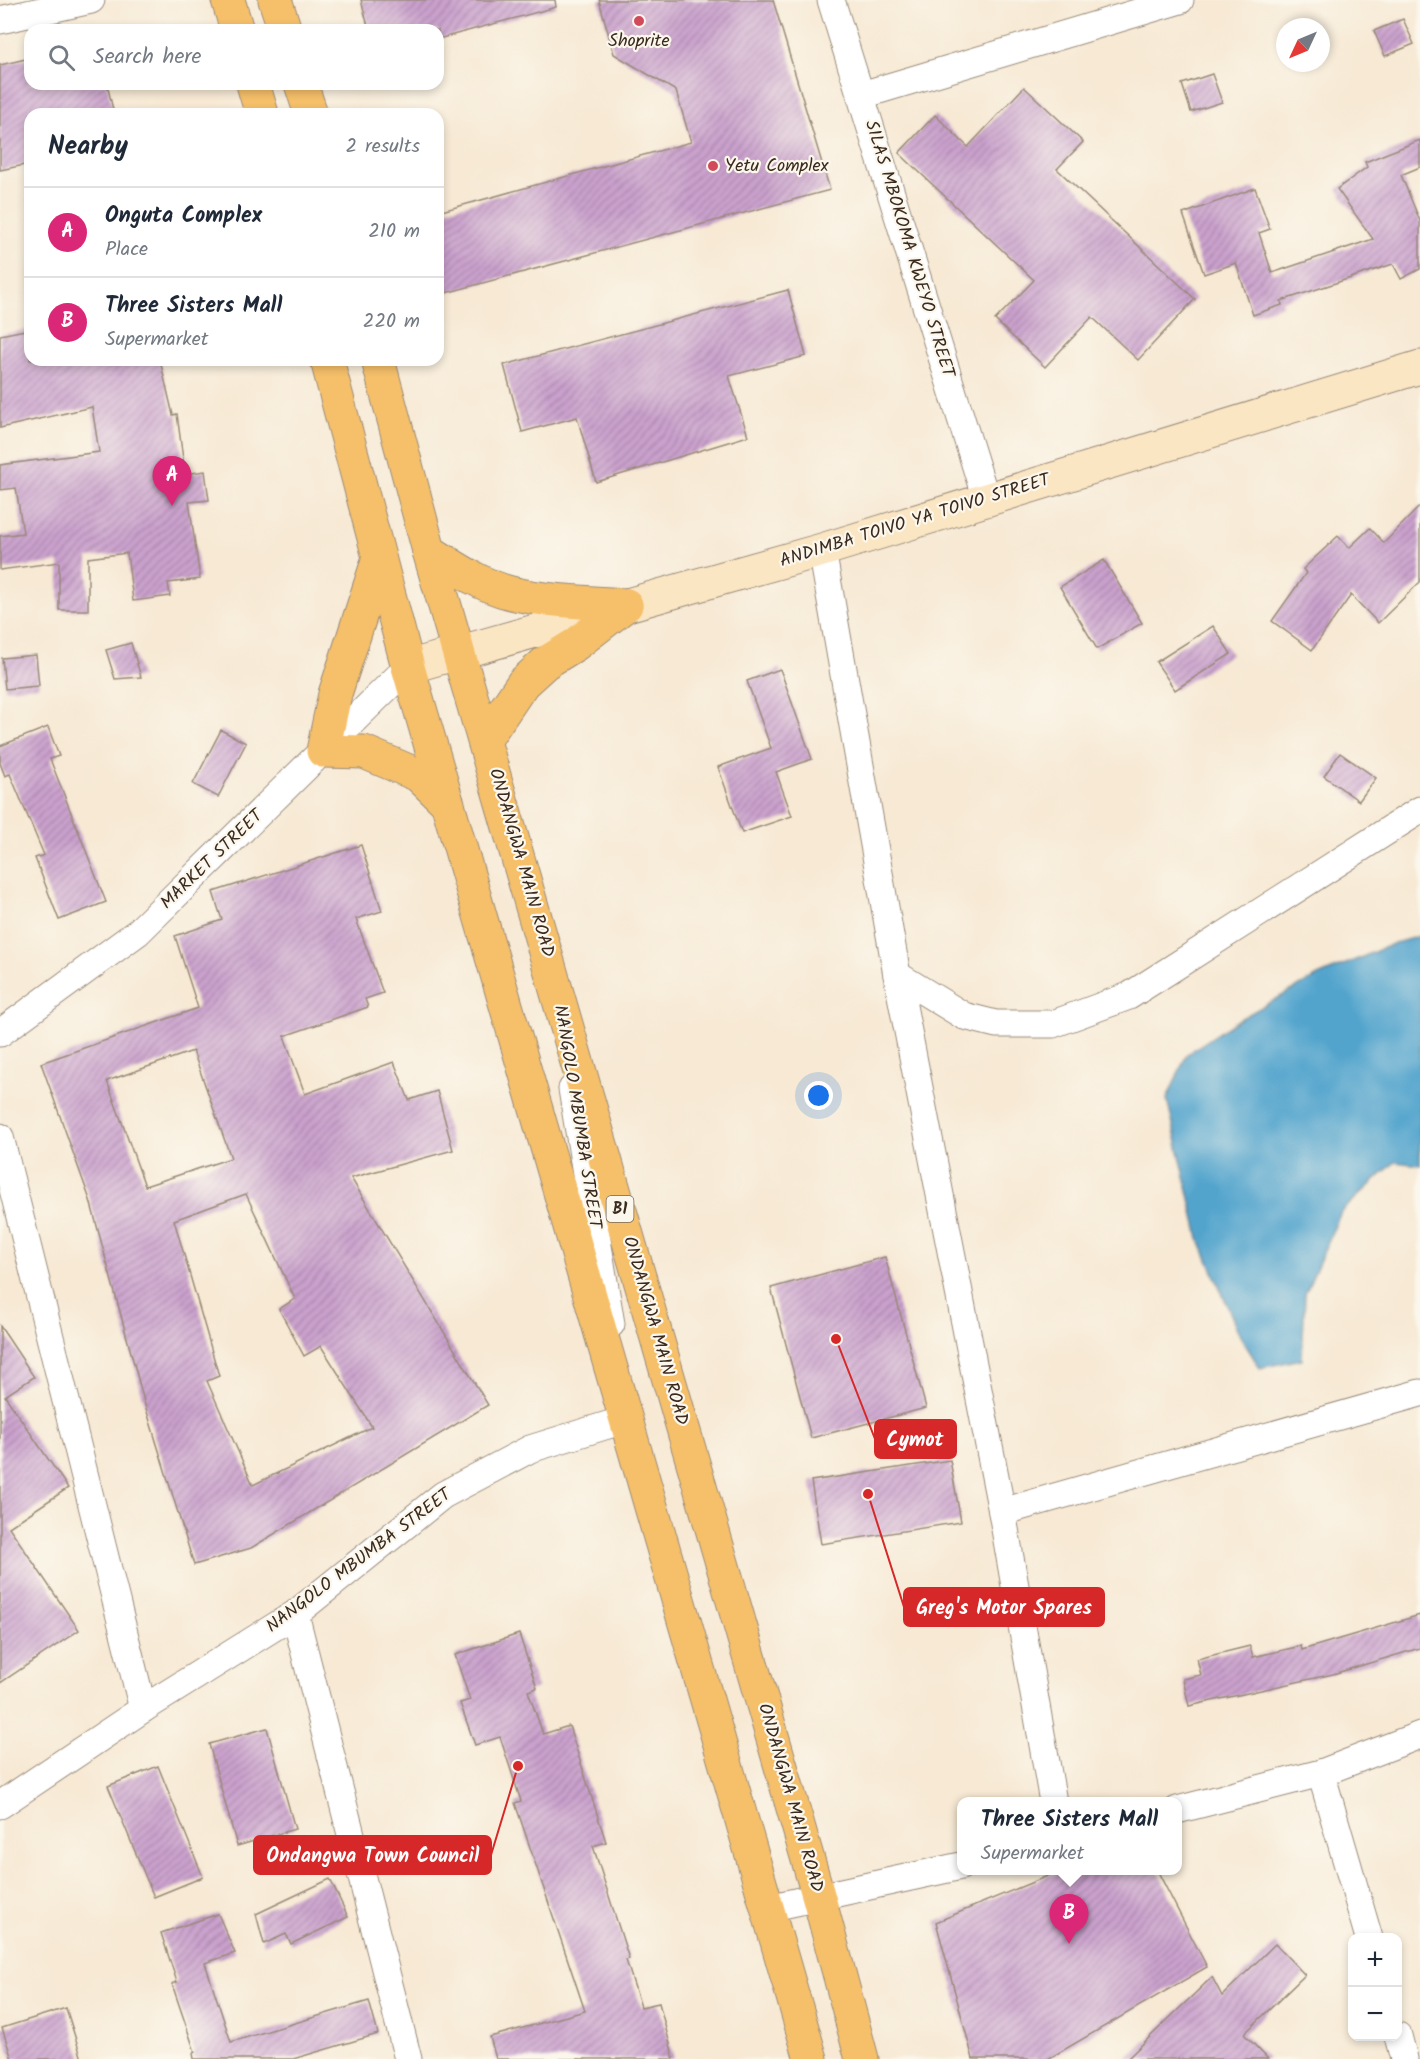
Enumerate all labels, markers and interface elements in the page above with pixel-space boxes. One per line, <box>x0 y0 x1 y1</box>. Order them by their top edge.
marker: Shoprite <box>632 14 646 28</box>
north arrow <box>1276 18 1330 72</box>
search box <box>24 24 444 90</box>
place label: Shoprite <box>608 27 670 56</box>
text: Search here <box>93 40 201 75</box>
icon: search <box>45 41 78 74</box>
street label: SILAS MBOKOMA KWEYO STREET <box>856 117 962 383</box>
text: Nearby <box>48 126 128 168</box>
text: 2 results <box>345 131 420 163</box>
place label: Yetu Complex <box>725 152 829 181</box>
marker: Yetu Complex <box>706 159 720 173</box>
text: Onguta Complex <box>105 199 262 234</box>
text: A <box>61 216 74 248</box>
text: 210 m <box>368 216 420 248</box>
text: Place <box>105 234 148 266</box>
text: Three Sisters Mall <box>105 289 282 324</box>
text: B <box>61 306 74 338</box>
text: 220 m <box>363 306 420 338</box>
text: Supermarket <box>105 324 208 356</box>
pin: A <box>152 456 192 506</box>
street label: ANDIMBA TOIVO YA TOIVO STREET <box>776 466 1055 576</box>
street label: ONDANGWA MAIN ROAD <box>480 765 562 961</box>
street label: MARKET STREET <box>154 802 271 917</box>
street label: NANGOLO MBUMBA STREET <box>545 1003 609 1232</box>
your location <box>804 1081 833 1110</box>
road number: B1 <box>606 1196 634 1222</box>
street label: ONDANGWA MAIN ROAD <box>614 1233 696 1429</box>
callout: Cymot <box>875 1420 956 1458</box>
text: Cymot <box>886 1425 945 1457</box>
street label: NANGOLO MBUMBA STREET <box>260 1481 459 1641</box>
callout: Greg's Motor Spares <box>904 1588 1104 1626</box>
text: Greg's Motor Spares <box>916 1593 1092 1625</box>
street label: ONDANGWA MAIN ROAD <box>749 1700 831 1896</box>
popup <box>957 1797 1182 1875</box>
text: Three Sisters Mall <box>981 1803 1158 1838</box>
callout: Ondangwa Town Council <box>254 1836 491 1874</box>
text: Supermarket <box>981 1838 1084 1870</box>
text: Ondangwa Town Council <box>267 1841 480 1873</box>
pin: B <box>1050 1894 1088 1944</box>
map controls <box>1348 1933 1402 2041</box>
button: + <box>1348 1933 1402 1987</box>
button: − <box>1348 1987 1402 2041</box>

